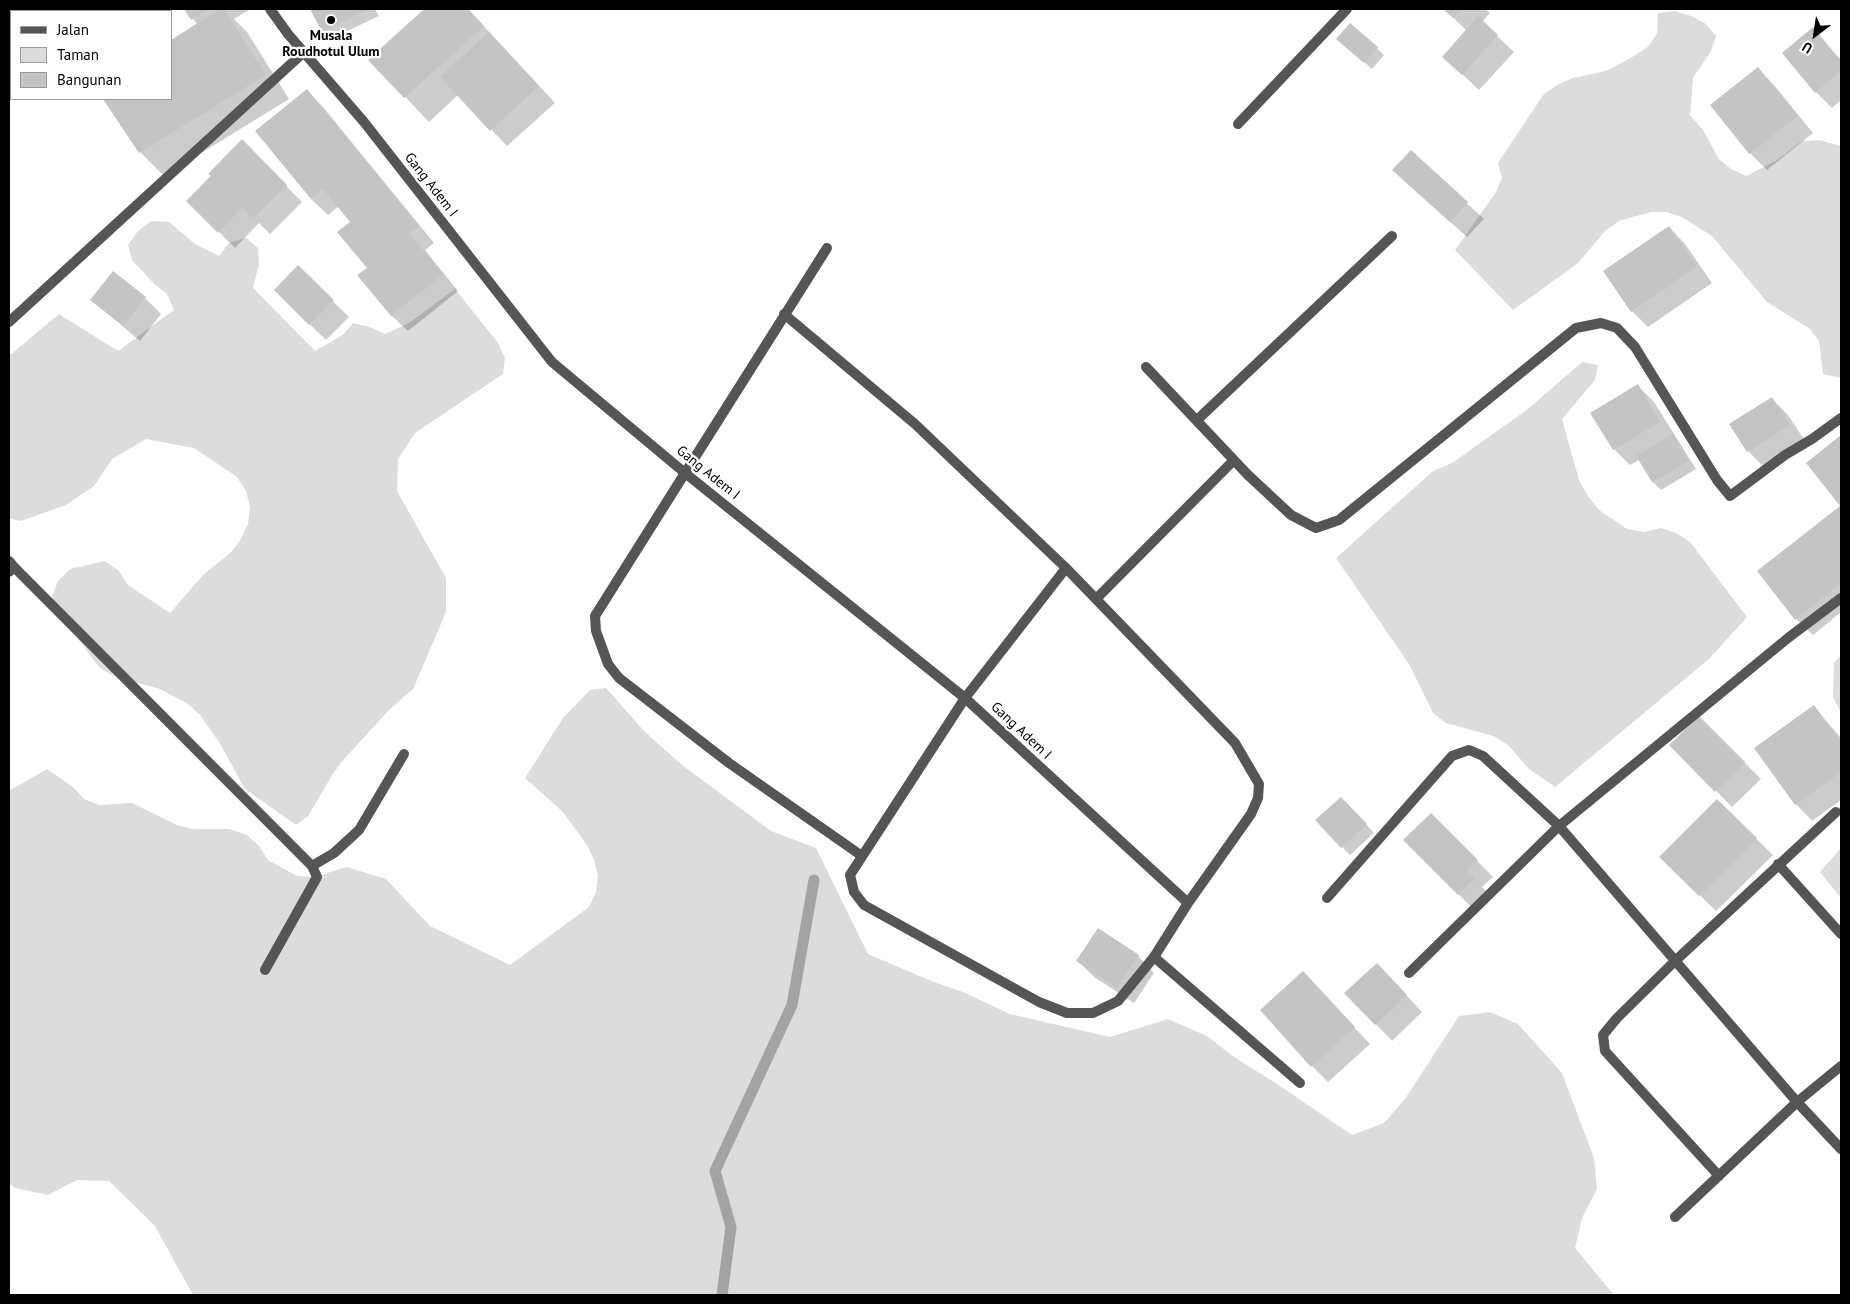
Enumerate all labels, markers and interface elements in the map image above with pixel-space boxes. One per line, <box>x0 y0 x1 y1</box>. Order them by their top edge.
legend <box>10 10 172 100</box>
north arrow <box>1790 10 1840 60</box>
marker: Musala Roudhotul Ulum <box>325 14 337 26</box>
text: Jalan <box>57 20 89 39</box>
place label: Musala Roudhotul Ulum <box>282 28 380 60</box>
text: U <box>1799 38 1816 58</box>
text: Taman <box>57 45 99 64</box>
text: Bangunan <box>57 70 121 89</box>
street label: Gang Adem I <box>401 150 461 220</box>
street label: Gang Adem I <box>673 442 743 504</box>
street label: Gang Adem I <box>987 699 1055 763</box>

